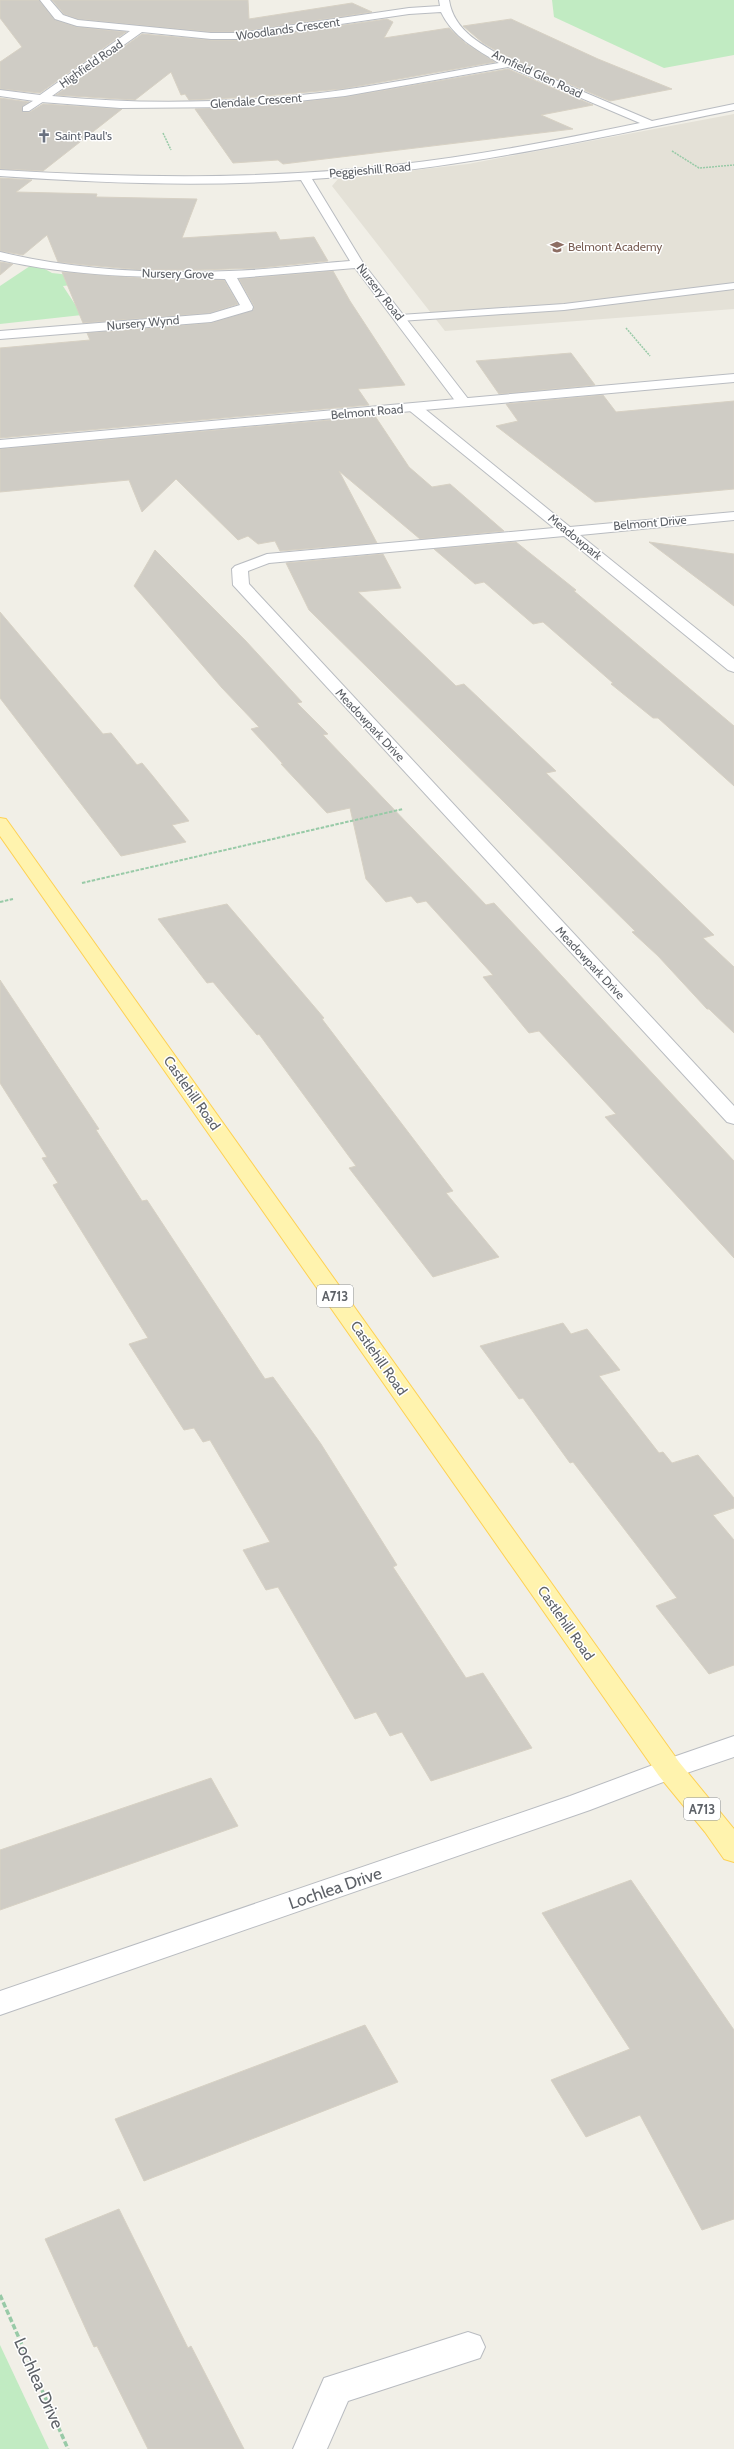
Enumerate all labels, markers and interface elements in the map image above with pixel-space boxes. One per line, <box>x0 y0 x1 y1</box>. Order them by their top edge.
street label: Woodlands Crescent <box>235 14 341 43</box>
street label: Highfield Road <box>56 36 125 91</box>
street label: Annfield Glen Road <box>490 46 585 101</box>
street label: Glendale Crescent <box>210 90 302 111</box>
church icon: Saint Paul's <box>36 128 52 144</box>
place label: Saint Paul's <box>55 128 112 143</box>
street label: Peggieshill Road <box>328 158 412 181</box>
school or university icon: Belmont Academy <box>549 239 565 255</box>
place label: Belmont Academy <box>568 239 662 254</box>
street label: Nursery Road <box>354 260 407 323</box>
street label: Nursery Grove <box>142 265 214 282</box>
street label: Nursery Wynd <box>106 312 180 333</box>
street label: Belmont Road <box>330 401 404 422</box>
street label: Meadowpark <box>545 510 606 563</box>
street label: Belmont Drive <box>613 512 687 533</box>
street label: Meadowpark Drive <box>333 685 408 764</box>
street label: Meadowpark Drive <box>553 923 628 1002</box>
street label: Castlehill Road <box>160 1052 224 1134</box>
road number: A713 <box>317 1285 353 1307</box>
street label: Castlehill Road <box>347 1317 411 1399</box>
street label: Castlehill Road <box>534 1582 598 1664</box>
road number: A713 <box>684 1798 720 1820</box>
street label: Lochlea Drive <box>286 1863 385 1913</box>
street label: Lochlea Drive <box>10 2334 68 2432</box>

